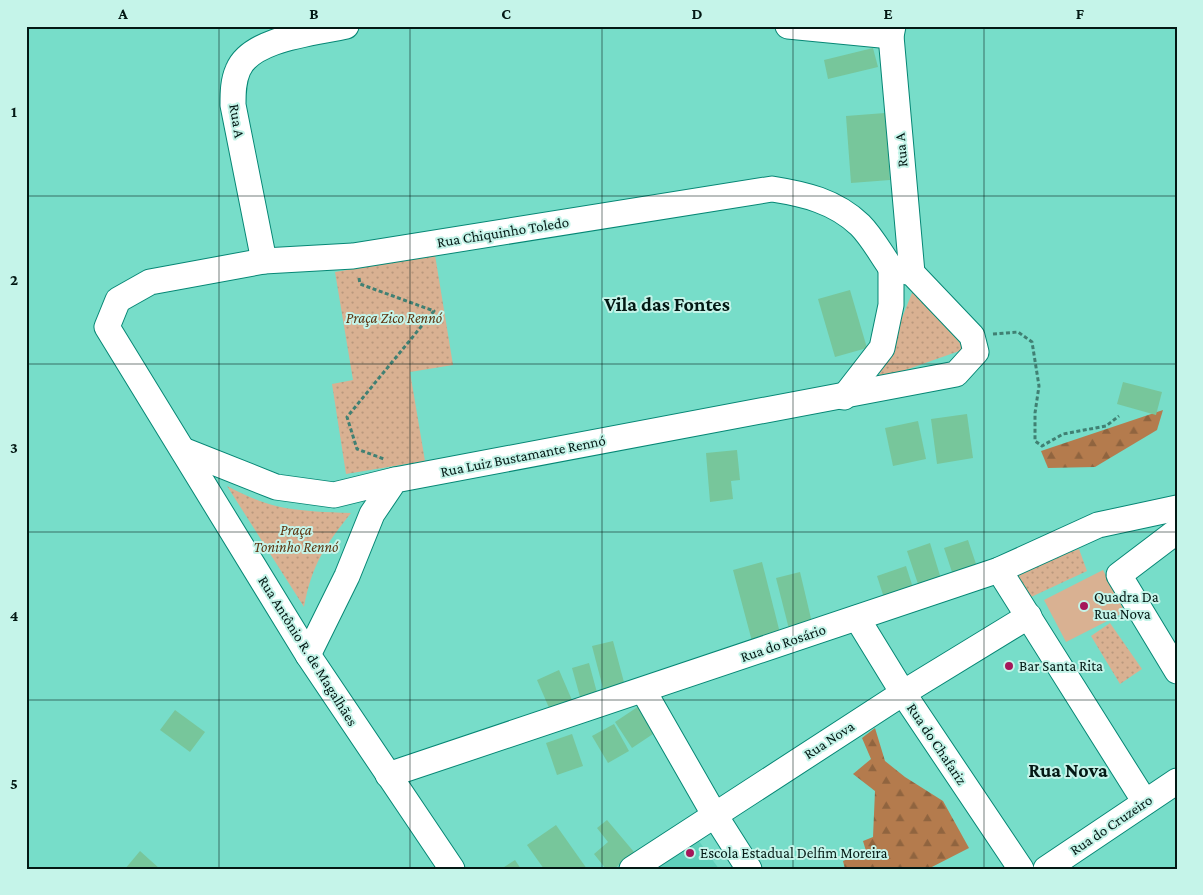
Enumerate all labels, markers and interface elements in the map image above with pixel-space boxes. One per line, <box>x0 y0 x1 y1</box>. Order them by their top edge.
text: A <box>117 5 128 22</box>
text: B <box>309 5 319 22</box>
text: C <box>501 5 511 22</box>
text: D <box>691 5 703 22</box>
text: E <box>883 5 893 22</box>
text: F <box>1076 5 1085 22</box>
text: 1 <box>11 103 17 120</box>
street label: Rua A <box>226 103 248 140</box>
street label: Rua A <box>891 132 910 168</box>
street label: Rua Chiquinho Toledo <box>436 214 570 251</box>
text: 2 <box>10 271 18 288</box>
district label: Vila das Fontes <box>603 293 730 315</box>
park label: Praça Zico Rennó <box>346 310 443 327</box>
street label: Rua Luiz Bustamante Rennó <box>439 432 607 480</box>
text: 3 <box>10 439 18 456</box>
park label: Praça Toninho Rennó <box>253 522 339 555</box>
street label: Rua Antônio R. de Magalhães <box>254 573 361 730</box>
place label: Quadra Da Rua Nova <box>1094 589 1159 622</box>
marker: Quadra Da Rua Nova <box>1078 600 1090 612</box>
text: 4 <box>10 607 19 624</box>
street label: Rua do Rosário <box>738 621 828 665</box>
place label: Bar Santa Rita <box>1019 658 1103 674</box>
marker: Bar Santa Rita <box>1003 660 1015 672</box>
street label: Rua do Chafariz <box>904 700 970 788</box>
street label: Rua Nova <box>801 718 857 762</box>
district label: Rua Nova <box>1028 759 1108 781</box>
text: 5 <box>10 775 18 792</box>
street label: Rua do Cruzeiro <box>1067 792 1155 858</box>
place label: Escola Estadual Delfim Moreira <box>700 845 888 861</box>
marker: Escola Estadual Delfim Moreira <box>684 847 696 859</box>

